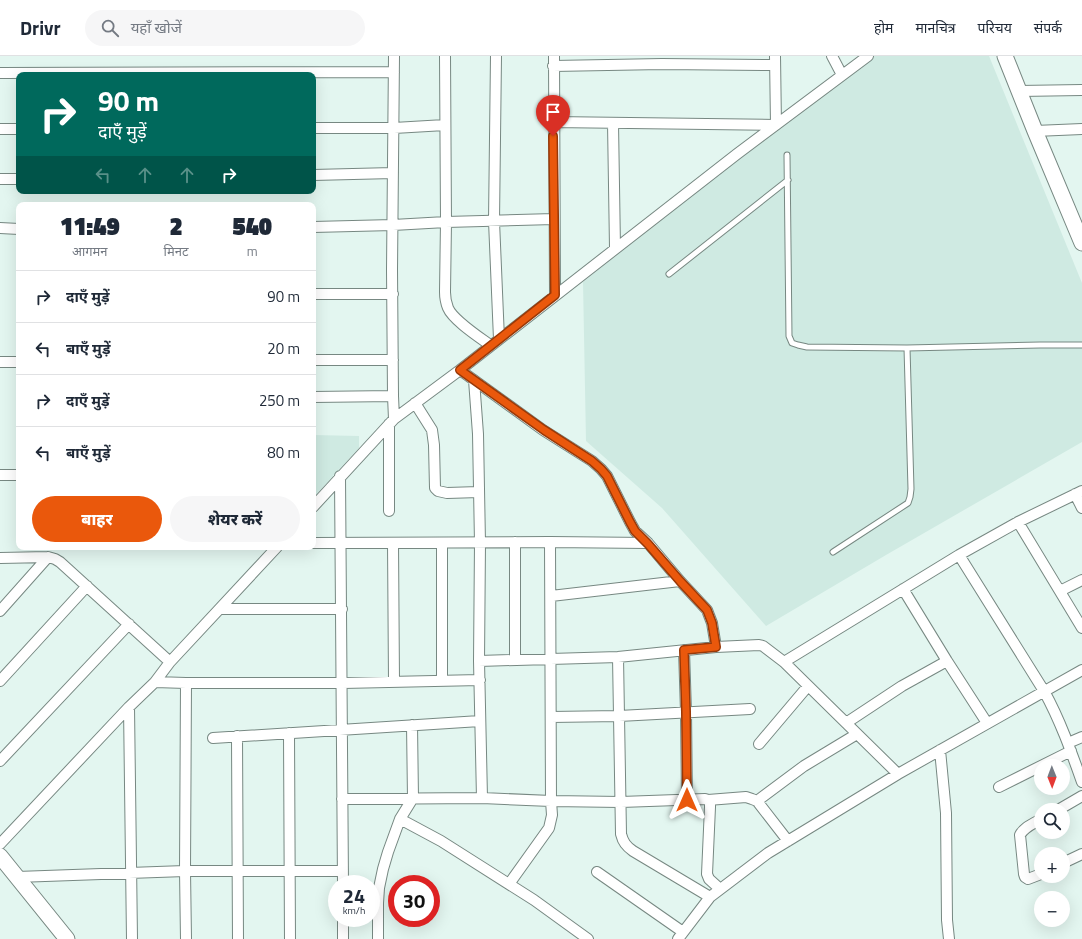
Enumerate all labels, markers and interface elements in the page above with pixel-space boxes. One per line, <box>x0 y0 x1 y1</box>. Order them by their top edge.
search box <box>85 10 365 46</box>
text: Drivr <box>20 13 61 42</box>
text: यहाँ खोजें <box>131 16 182 39</box>
icon: search <box>99 17 121 39</box>
text: होम <box>874 17 893 38</box>
text: मानचित्र <box>915 17 956 38</box>
text: परिचय <box>978 17 1012 38</box>
text: संपर्क <box>1034 17 1062 38</box>
text: 90 m <box>98 79 159 122</box>
icon: right <box>32 88 84 140</box>
pin <box>536 95 570 136</box>
icon: arrive <box>542 101 564 123</box>
text: दाएँ मुड़ें <box>98 118 147 145</box>
icon: left <box>92 164 114 186</box>
icon: ahead <box>134 164 156 186</box>
icon: ahead <box>176 164 198 186</box>
icon: right <box>218 164 240 186</box>
text: 11:49 <box>60 208 120 244</box>
text: 2 <box>169 208 183 244</box>
text: 540 <box>232 208 272 244</box>
text: आगमन <box>72 241 108 261</box>
text: मिनट <box>164 241 189 261</box>
text: m <box>247 241 258 261</box>
text: दाएँ मुड़ें <box>66 285 110 308</box>
text: 90 m <box>267 285 300 308</box>
icon: right <box>32 286 54 308</box>
text: बाएँ मुड़ें <box>66 337 110 360</box>
text: 20 m <box>267 337 300 360</box>
icon: left <box>32 338 54 360</box>
text: दाएँ मुड़ें <box>66 389 110 412</box>
text: 250 m <box>259 389 300 412</box>
icon: right <box>32 390 54 412</box>
text: बाएँ मुड़ें <box>66 441 110 464</box>
text: 80 m <box>267 441 300 464</box>
icon: left <box>32 442 54 464</box>
button: बाहर <box>32 496 162 542</box>
button: शेयर करें <box>170 496 300 542</box>
north arrow <box>1034 759 1070 795</box>
map controls <box>1034 759 1070 927</box>
position arrow <box>666 779 708 821</box>
button: search <box>1034 803 1070 839</box>
button: + <box>1034 847 1070 883</box>
speed limit sign: 30 <box>388 875 440 927</box>
text: 24 <box>343 880 365 911</box>
button: − <box>1034 891 1070 927</box>
text: km/h <box>343 903 365 918</box>

